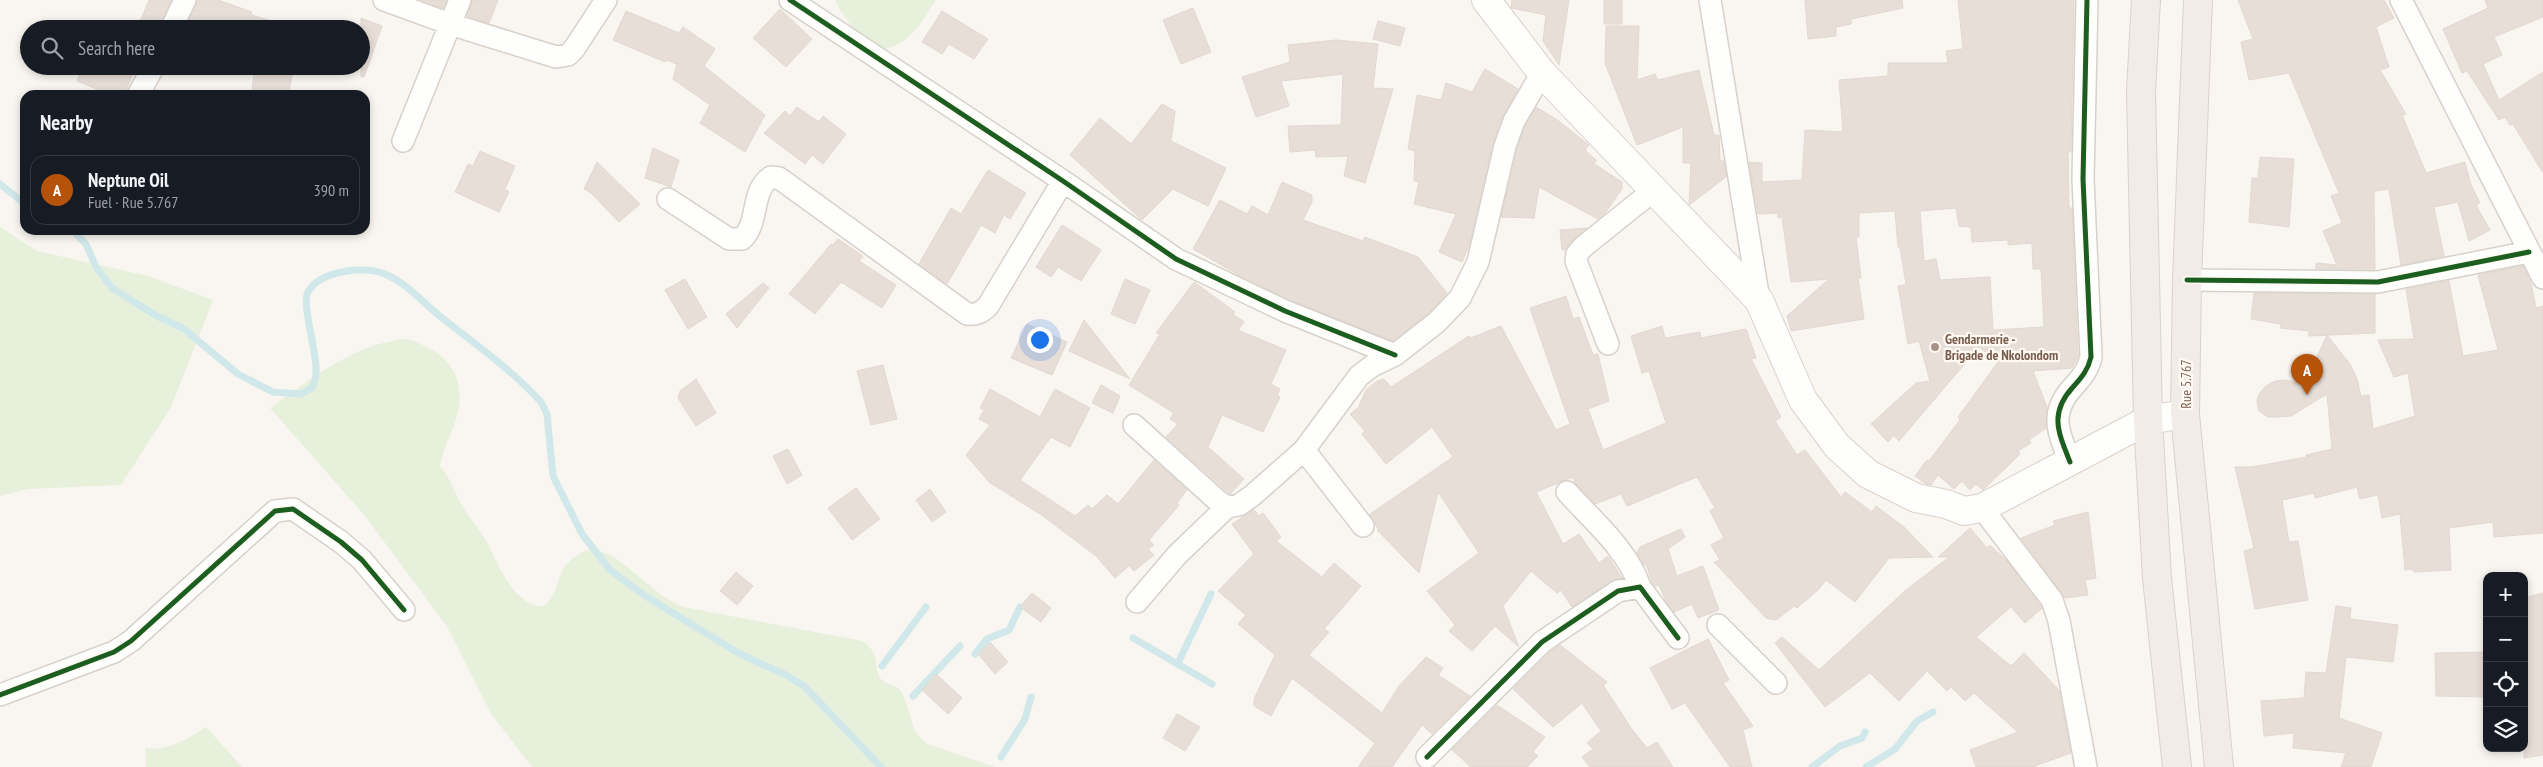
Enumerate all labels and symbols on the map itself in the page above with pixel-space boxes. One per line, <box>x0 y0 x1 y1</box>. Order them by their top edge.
your location <box>1027 327 1053 353</box>
place label: Gendarmerie - Brigade de Nkolondom <box>1945 330 2058 364</box>
marker: Gendarmerie - Brigade de Nkolondom <box>1929 341 1941 353</box>
pin: A <box>2291 354 2323 395</box>
street label: Rue 5.767 <box>2177 359 2195 409</box>

